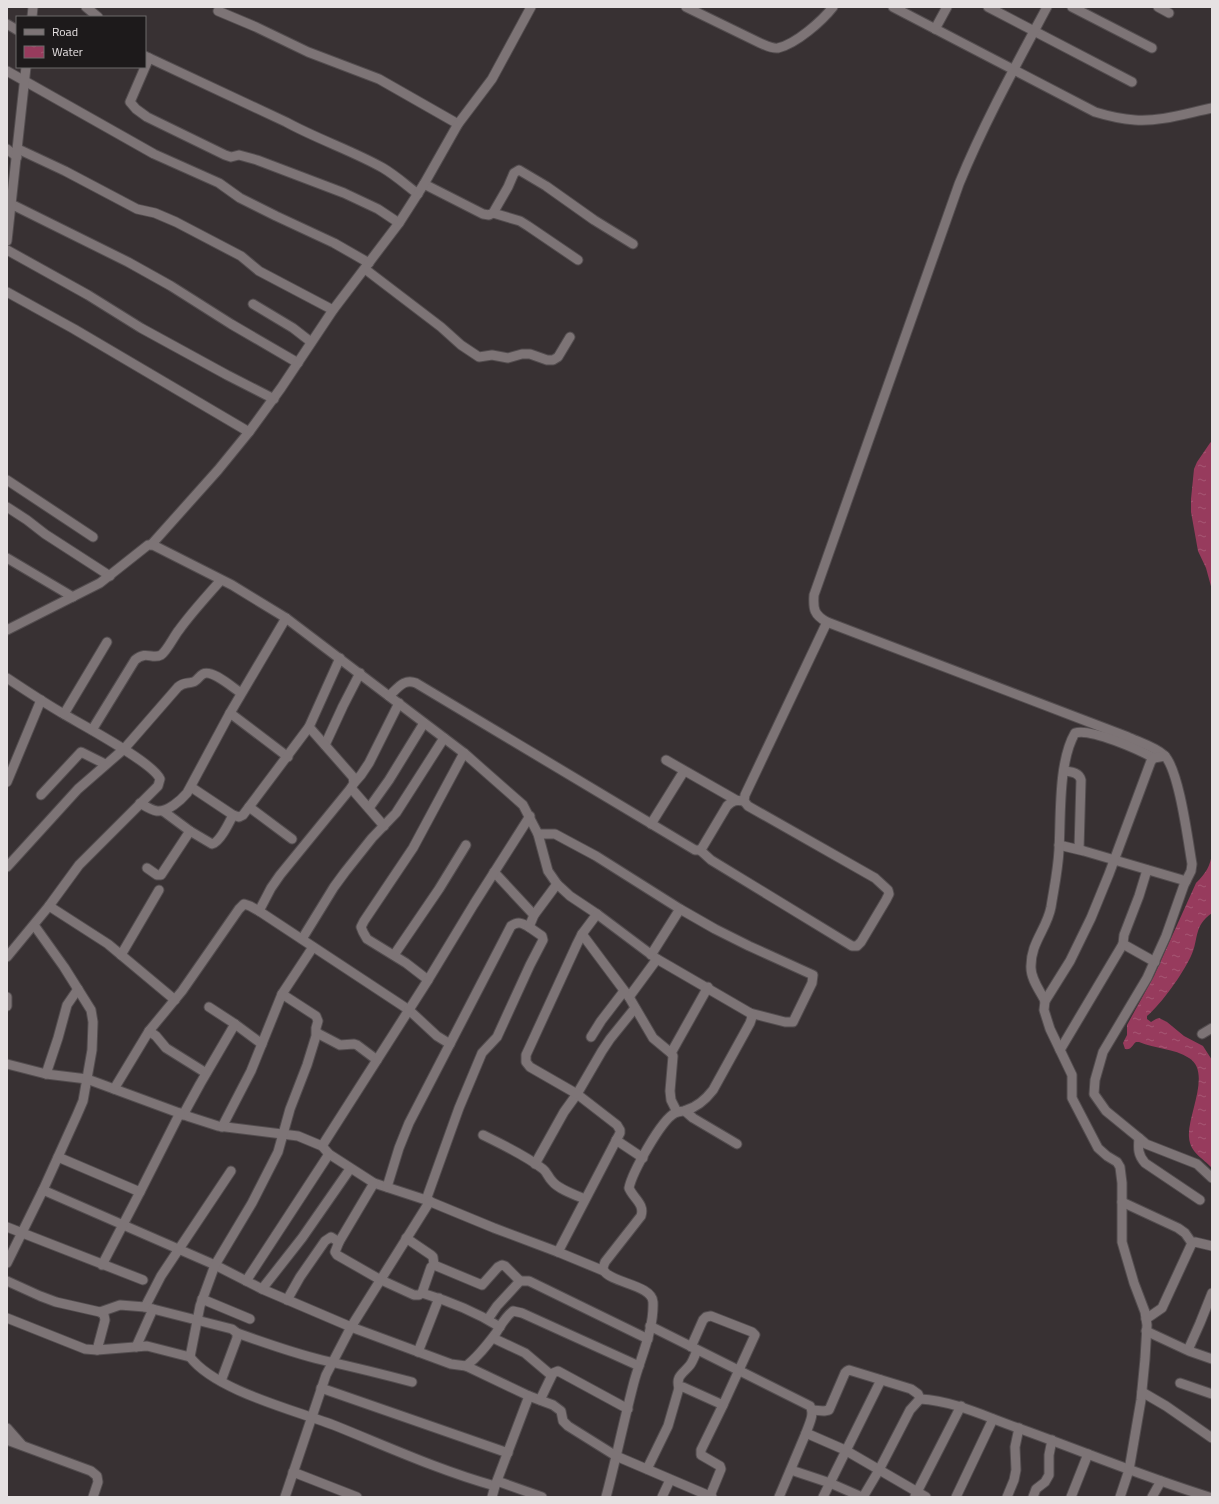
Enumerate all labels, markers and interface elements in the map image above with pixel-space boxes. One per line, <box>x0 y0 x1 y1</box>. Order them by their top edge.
legend <box>16 16 146 68</box>
text: Road <box>52 22 78 41</box>
text: Water <box>52 42 83 61</box>

